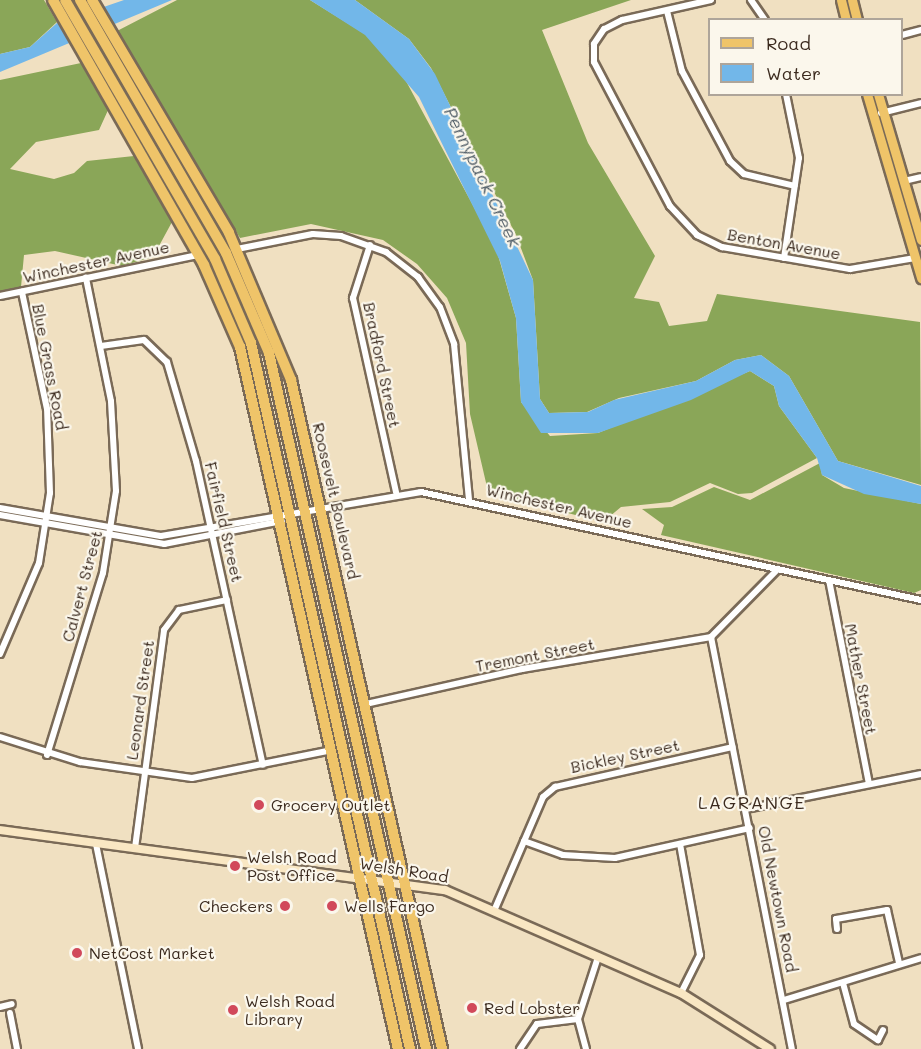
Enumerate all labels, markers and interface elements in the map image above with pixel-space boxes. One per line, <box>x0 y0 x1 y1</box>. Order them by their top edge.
legend <box>708 18 903 96</box>
text: Road <box>766 31 811 55</box>
text: Water <box>766 61 821 85</box>
water label: Pennypack Creek <box>440 103 526 251</box>
street label: Benton Avenue <box>726 225 842 263</box>
street label: Winchester Avenue <box>21 237 171 287</box>
street label: Bradford Street <box>359 300 405 430</box>
street label: Blue Grass Road <box>28 302 72 432</box>
street label: Roosevelt Boulevard <box>309 421 363 581</box>
street label: Fairfield Street <box>201 460 247 584</box>
street label: Winchester Avenue <box>484 480 634 532</box>
street label: Calvert Street <box>58 528 106 644</box>
street label: Mather Street <box>841 622 881 736</box>
street label: Tremont Street <box>474 634 596 676</box>
street label: Leonard Street <box>122 639 158 761</box>
street label: Bickley Street <box>569 735 681 777</box>
district label: LAGRANGE <box>698 791 806 813</box>
place label: Grocery Outlet <box>271 795 391 815</box>
marker: Grocery Outlet <box>252 798 266 812</box>
street label: Old Newtown Road <box>754 824 802 974</box>
place label: Welsh Road Post Office <box>247 847 337 885</box>
street label: Welsh Road <box>358 853 450 887</box>
marker: Welsh Road Post Office <box>228 859 242 873</box>
place label: Checkers <box>199 896 273 916</box>
place label: Wells Fargo <box>344 896 435 916</box>
marker: Checkers <box>278 899 292 913</box>
marker: Wells Fargo <box>325 899 339 913</box>
place label: NetCost Market <box>89 943 215 963</box>
marker: NetCost Market <box>70 946 84 960</box>
place label: Welsh Road Library <box>245 991 335 1029</box>
place label: Red Lobster <box>484 998 580 1018</box>
marker: Red Lobster <box>465 1001 479 1015</box>
marker: Welsh Road Library <box>226 1003 240 1017</box>

